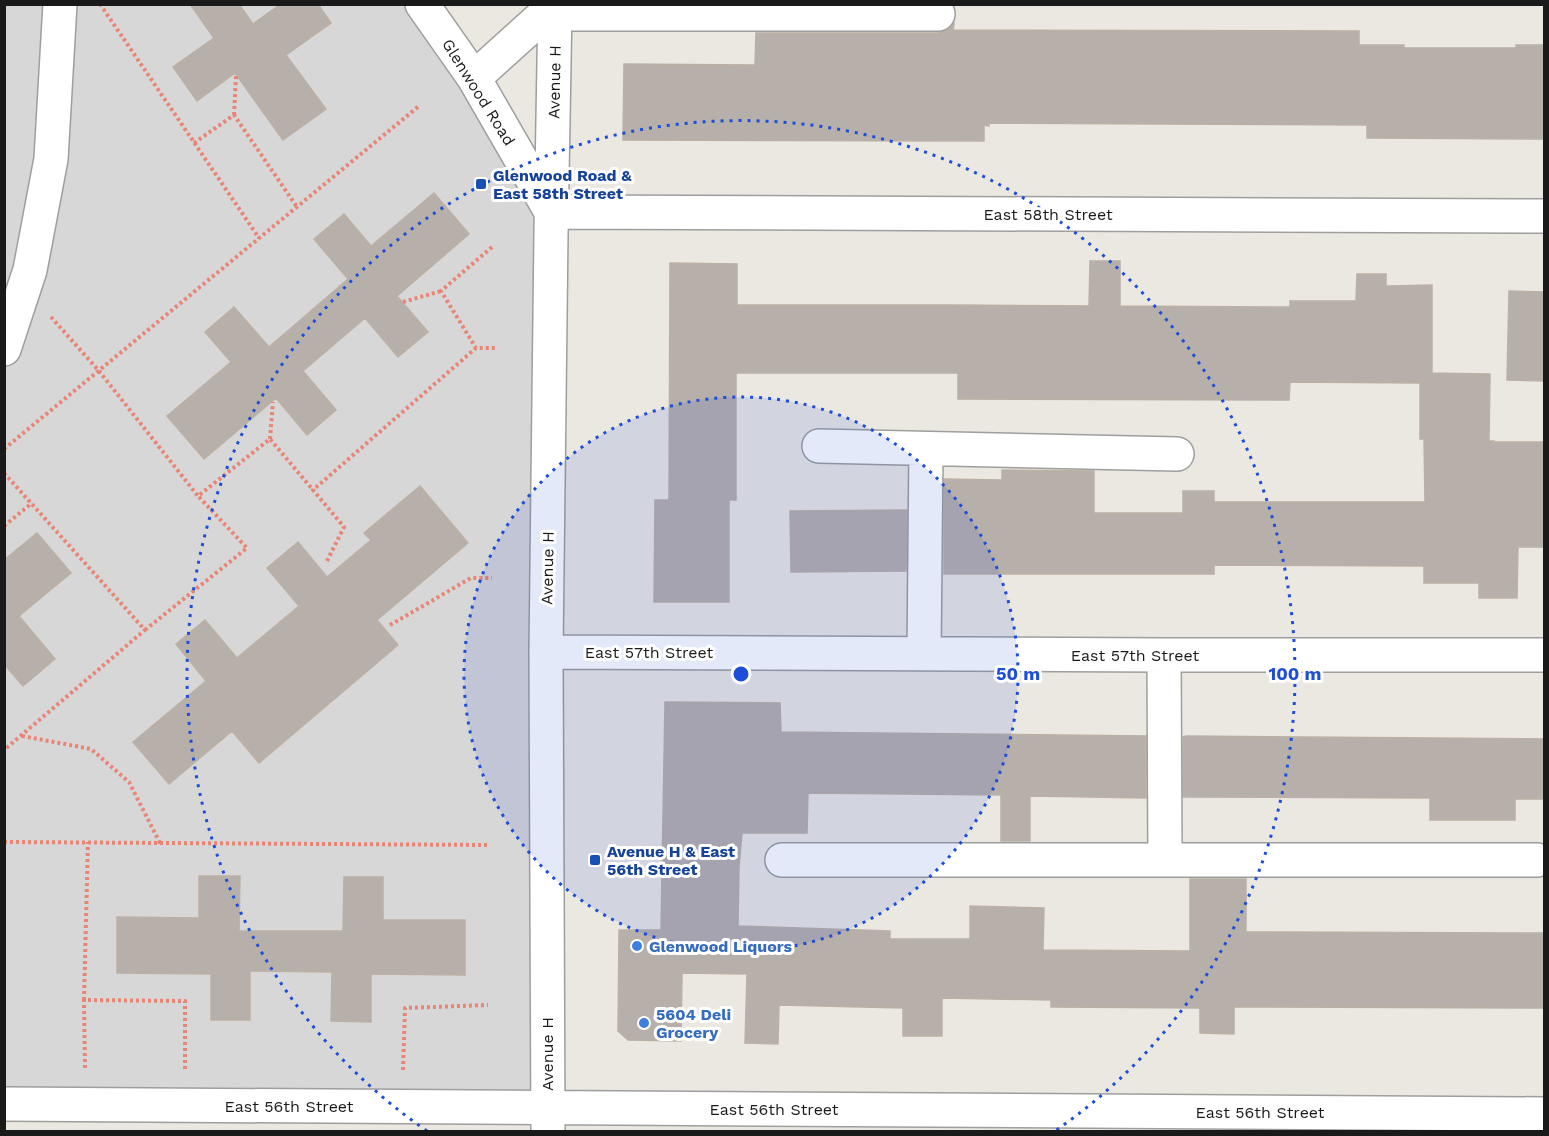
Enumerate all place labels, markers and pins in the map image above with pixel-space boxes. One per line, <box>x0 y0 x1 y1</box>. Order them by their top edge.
place label: Glenwood Road & East 58th Street <box>493 166 632 203</box>
marker: Glenwood Road & East 58th Street <box>474 177 488 191</box>
centre of rings <box>731 664 751 684</box>
place label: Avenue H & East 56th Street <box>607 842 735 879</box>
marker: Avenue H & East 56th Street <box>588 853 602 867</box>
place label: Glenwood Liquors <box>649 937 792 956</box>
marker: Glenwood Liquors <box>630 939 644 953</box>
place label: 5604 Deli Grocery <box>656 1005 731 1042</box>
marker: 5604 Deli Grocery <box>637 1016 651 1030</box>

